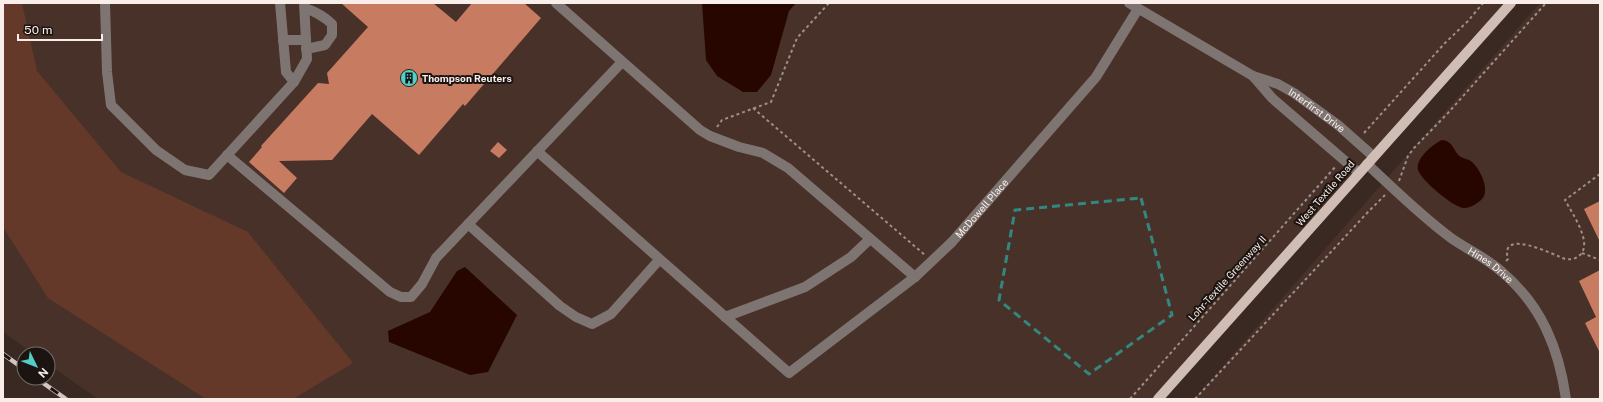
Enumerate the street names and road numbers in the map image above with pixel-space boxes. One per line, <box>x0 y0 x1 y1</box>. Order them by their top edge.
street label: Interfirst Drive <box>1287 85 1348 135</box>
street label: West Textile Road <box>1293 158 1357 228</box>
street label: McDowell Place <box>952 176 1011 240</box>
street label: Lohr-Textile Greenway II <box>1186 233 1268 323</box>
street label: Hines Drive <box>1466 244 1516 286</box>

